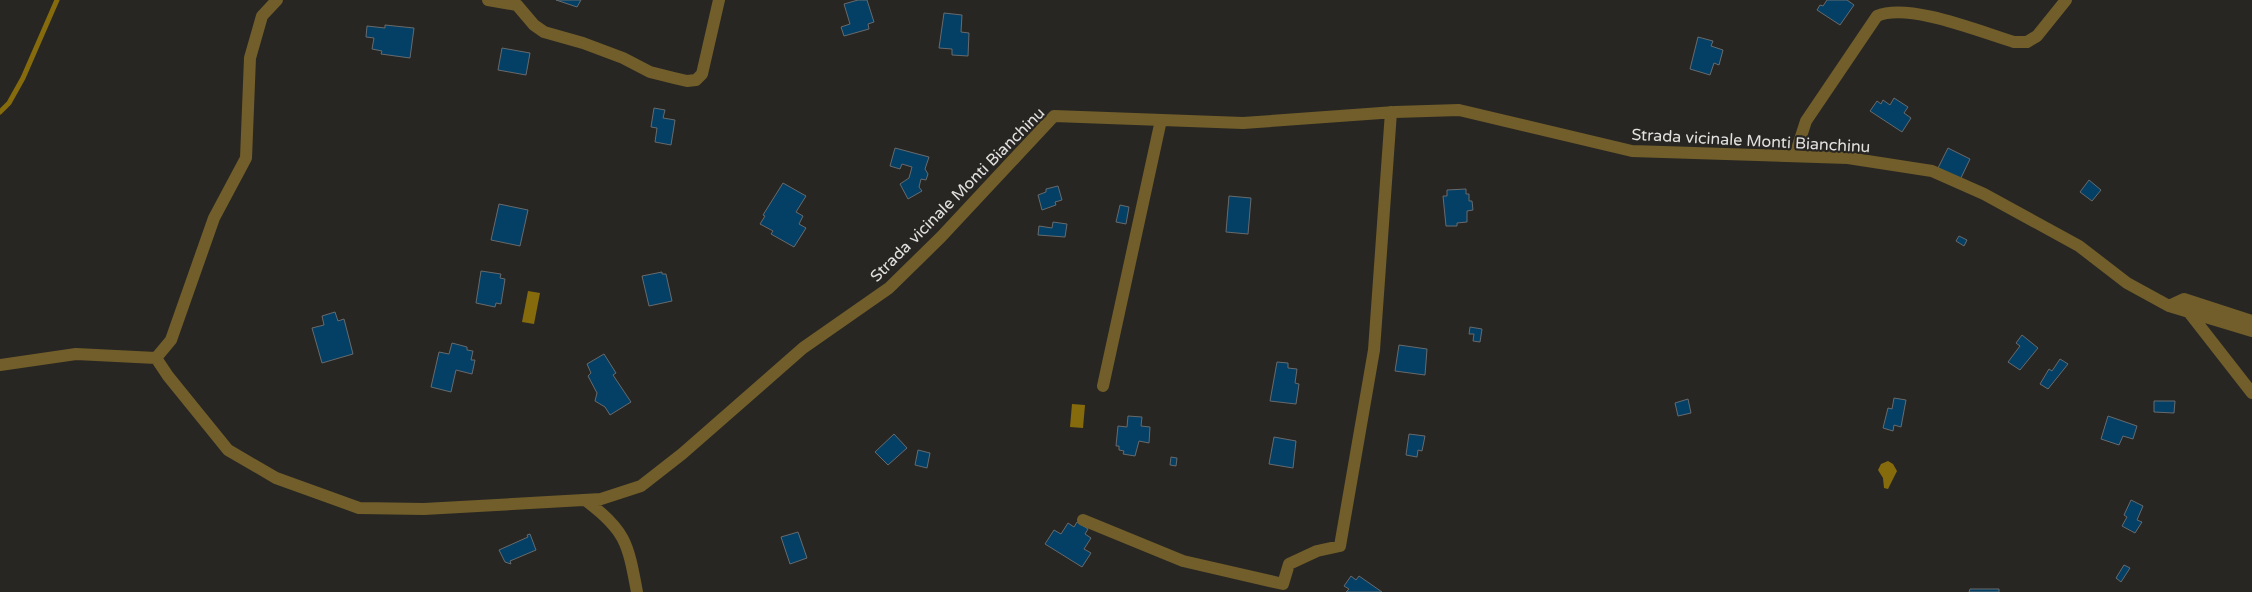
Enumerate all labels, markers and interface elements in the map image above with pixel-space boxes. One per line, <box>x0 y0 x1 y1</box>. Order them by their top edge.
street label: Strada vicinale Monti Bianchinu <box>866 103 1049 286</box>
street label: Strada vicinale Monti Bianchinu <box>1631 125 1871 157</box>

